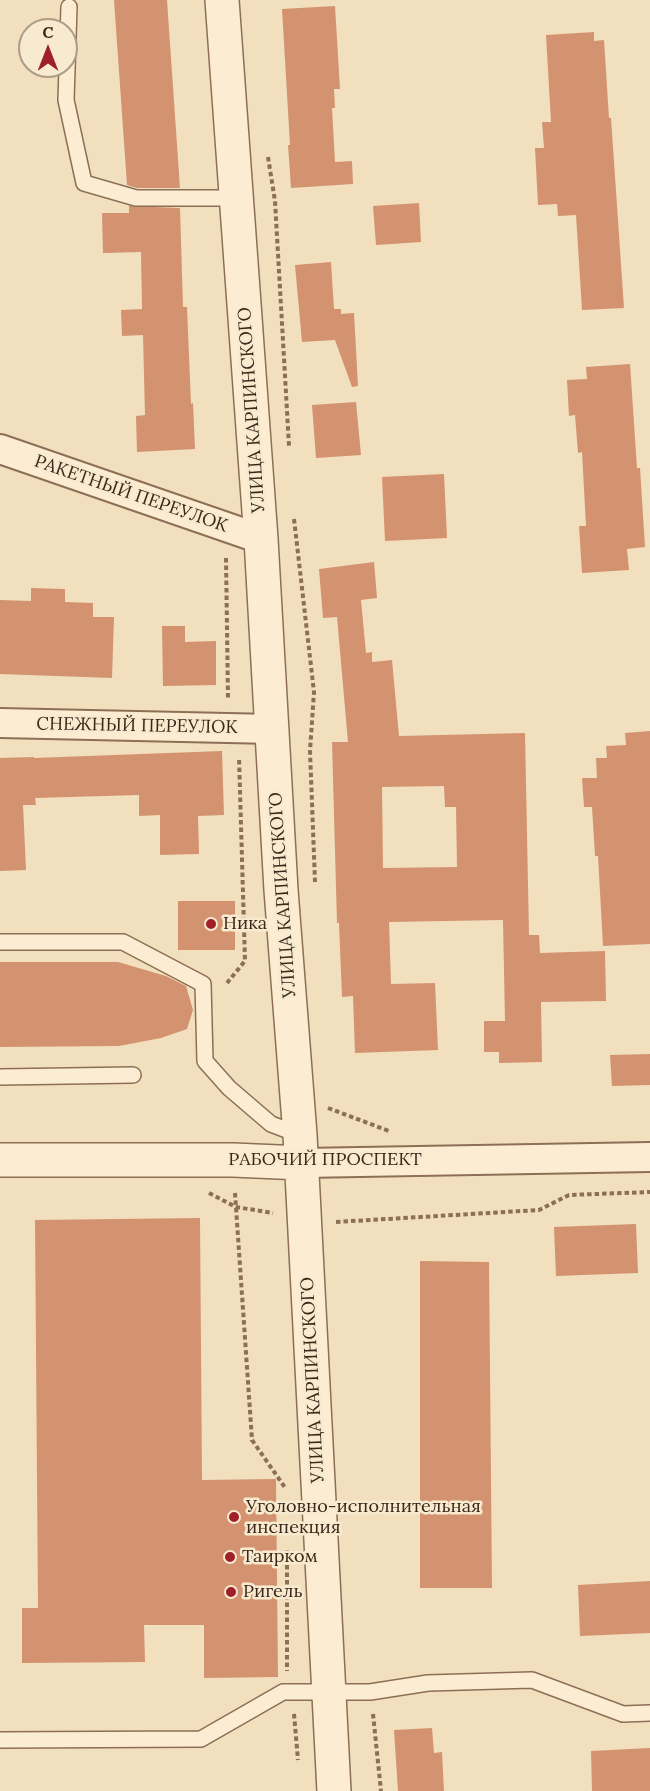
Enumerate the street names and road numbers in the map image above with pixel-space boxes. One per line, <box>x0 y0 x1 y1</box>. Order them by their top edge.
street label: УЛИЦА КАРПИНСКОГО <box>234 306 270 514</box>
street label: РАКЕТНЫЙ ПЕРЕУЛОК <box>31 451 231 537</box>
street label: СНЕЖНЫЙ ПЕРЕУЛОК <box>36 713 238 739</box>
street label: УЛИЦА КАРПИНСКОГО <box>265 791 301 999</box>
street label: РАБОЧИЙ ПРОСПЕКТ <box>228 1149 422 1171</box>
street label: УЛИЦА КАРПИНСКОГО <box>297 1276 329 1484</box>

